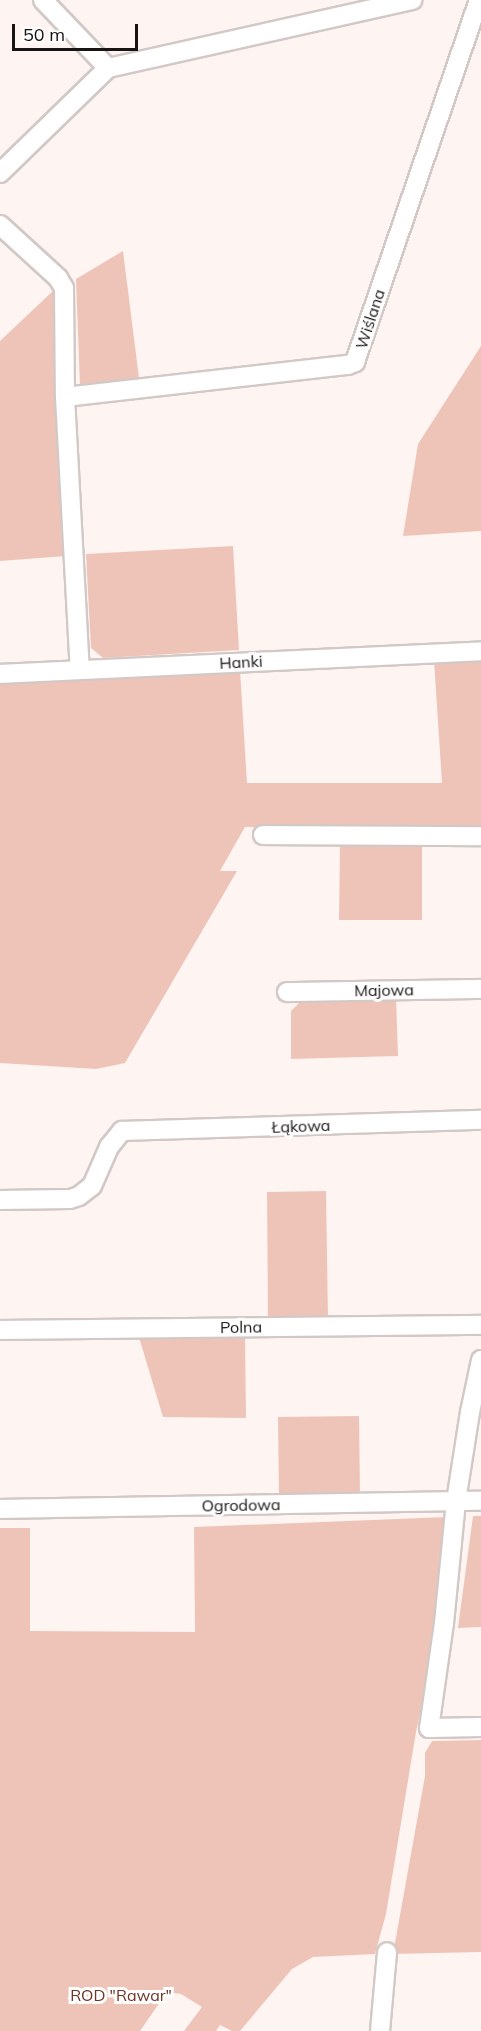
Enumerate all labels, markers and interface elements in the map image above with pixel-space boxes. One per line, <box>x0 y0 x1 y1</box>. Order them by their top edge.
scale bar <box>15 12 141 50</box>
text: 50 m <box>23 23 65 46</box>
street label: Wiślana <box>351 287 389 351</box>
street label: Hanki <box>219 651 263 673</box>
street label: Majowa <box>354 980 414 1000</box>
street label: Łąkowa <box>271 1115 331 1137</box>
street label: Polna <box>220 1317 262 1337</box>
street label: Ogrodowa <box>201 1495 281 1515</box>
park label: ROD "Rawar" <box>70 1985 172 2005</box>

